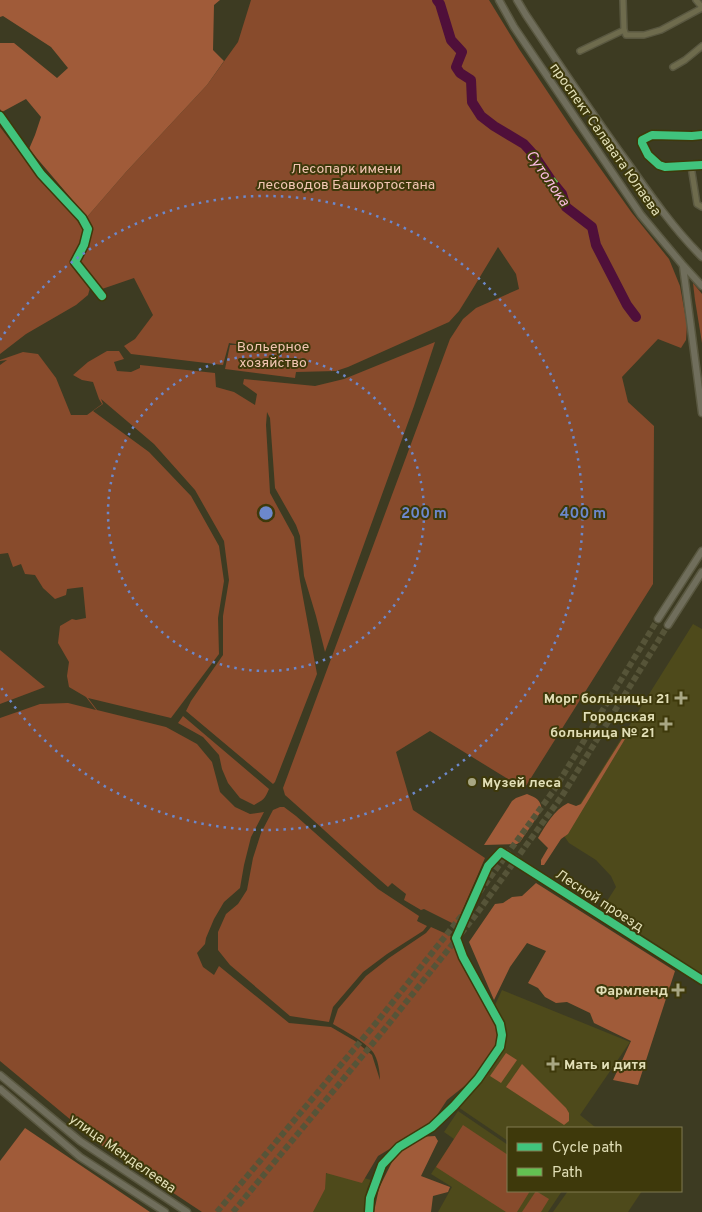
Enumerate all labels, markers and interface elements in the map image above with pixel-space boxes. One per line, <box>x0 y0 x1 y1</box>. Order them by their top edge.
street label: проспект Салавата Юлаева <box>545 60 664 220</box>
water label: Сутолока <box>521 147 573 211</box>
park label: Лесопарк имени лесоводов Башкортостана <box>257 161 435 194</box>
park label: Вольерное хозяйство <box>237 339 309 372</box>
centre of rings <box>257 504 275 522</box>
text: 200 m <box>401 505 447 524</box>
text: 400 m <box>560 505 606 524</box>
place label: Морг больницы 21 <box>544 691 670 708</box>
marker: Морг больницы 21 <box>674 691 688 705</box>
place label: Городская больница № 21 <box>550 709 655 742</box>
marker: Городская больница № 21 <box>659 717 673 731</box>
place label: Музей леса <box>482 775 561 792</box>
marker: Музей леса <box>466 776 478 788</box>
street label: Лесной проезд <box>552 866 647 936</box>
place label: Фармленд <box>596 983 668 1000</box>
marker: Фармленд <box>672 984 684 996</box>
marker: Мать и дитя <box>546 1057 560 1071</box>
place label: Мать и дитя <box>564 1057 646 1074</box>
street label: улица Менделеева <box>65 1111 179 1198</box>
legend <box>507 1127 682 1192</box>
text: Cycle path <box>552 1139 623 1158</box>
text: Path <box>552 1164 583 1183</box>

